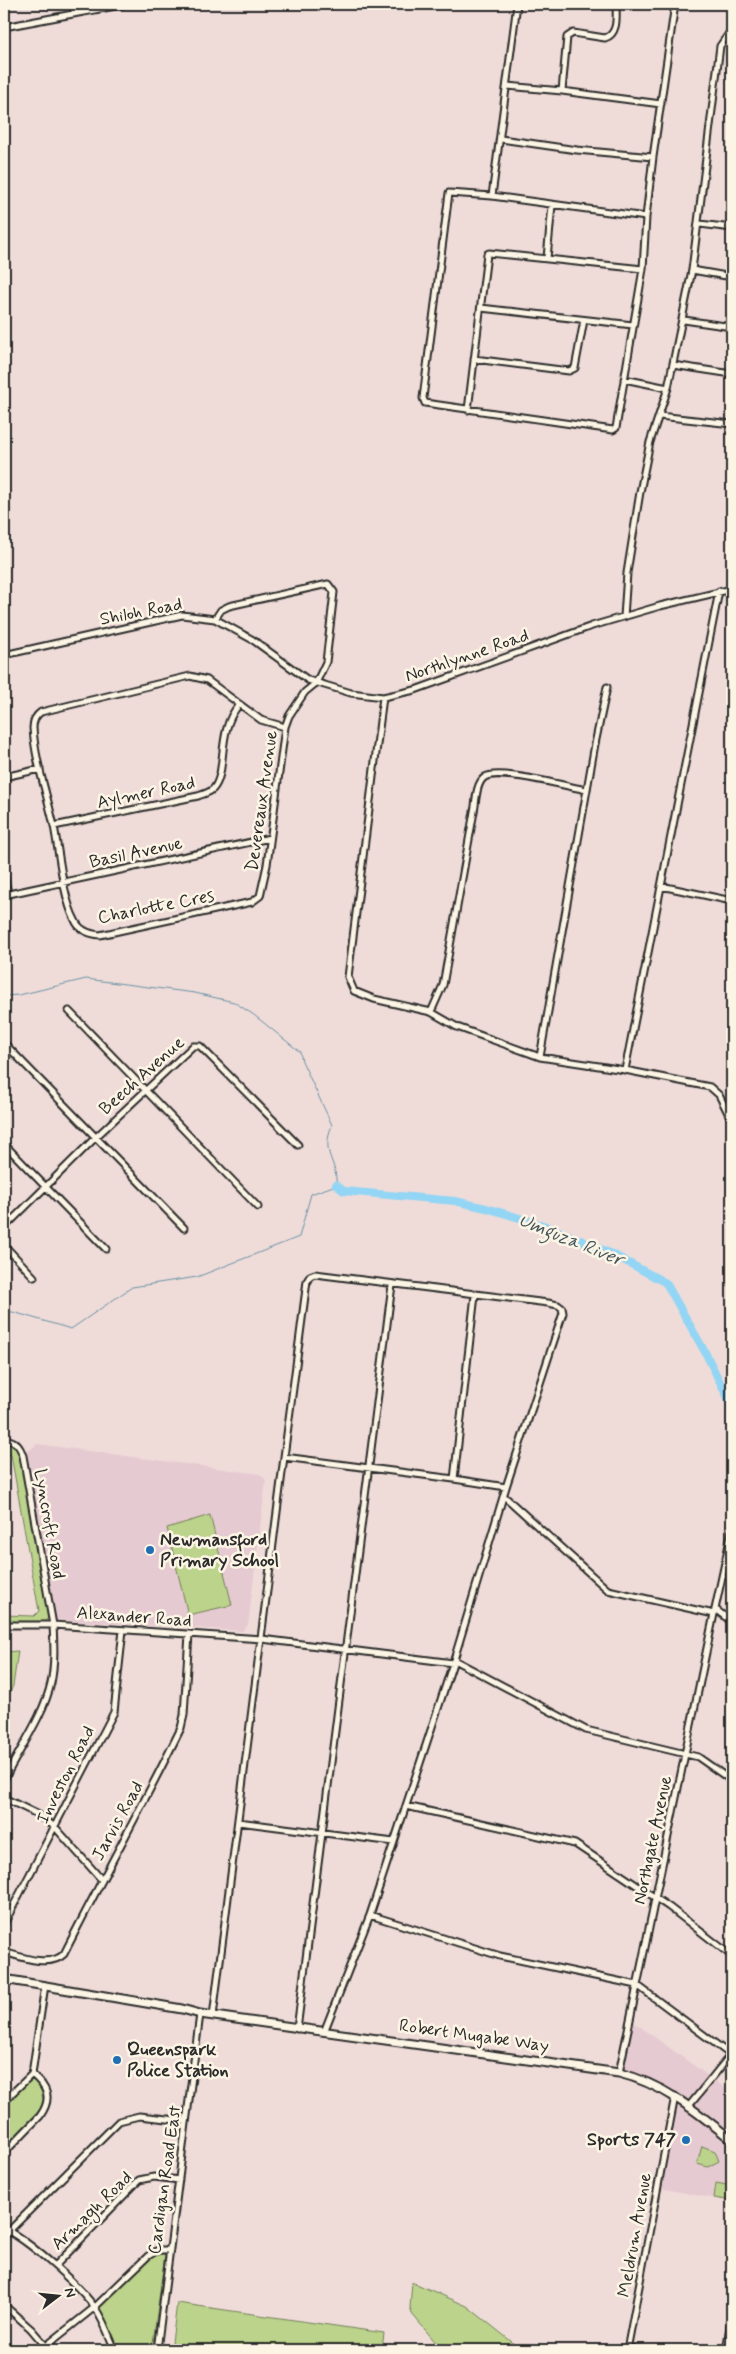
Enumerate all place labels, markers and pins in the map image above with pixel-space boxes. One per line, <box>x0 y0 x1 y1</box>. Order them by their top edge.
place label: Newmansford Primary School <box>160 1528 279 1573</box>
marker: Newmansford Primary School <box>144 1544 156 1556</box>
place label: Queenspark Police Station <box>127 2038 229 2083</box>
marker: Queenspark Police Station <box>111 2054 123 2066</box>
place label: Sports 747 <box>587 2128 676 2152</box>
marker: Sports 747 <box>680 2134 692 2146</box>

